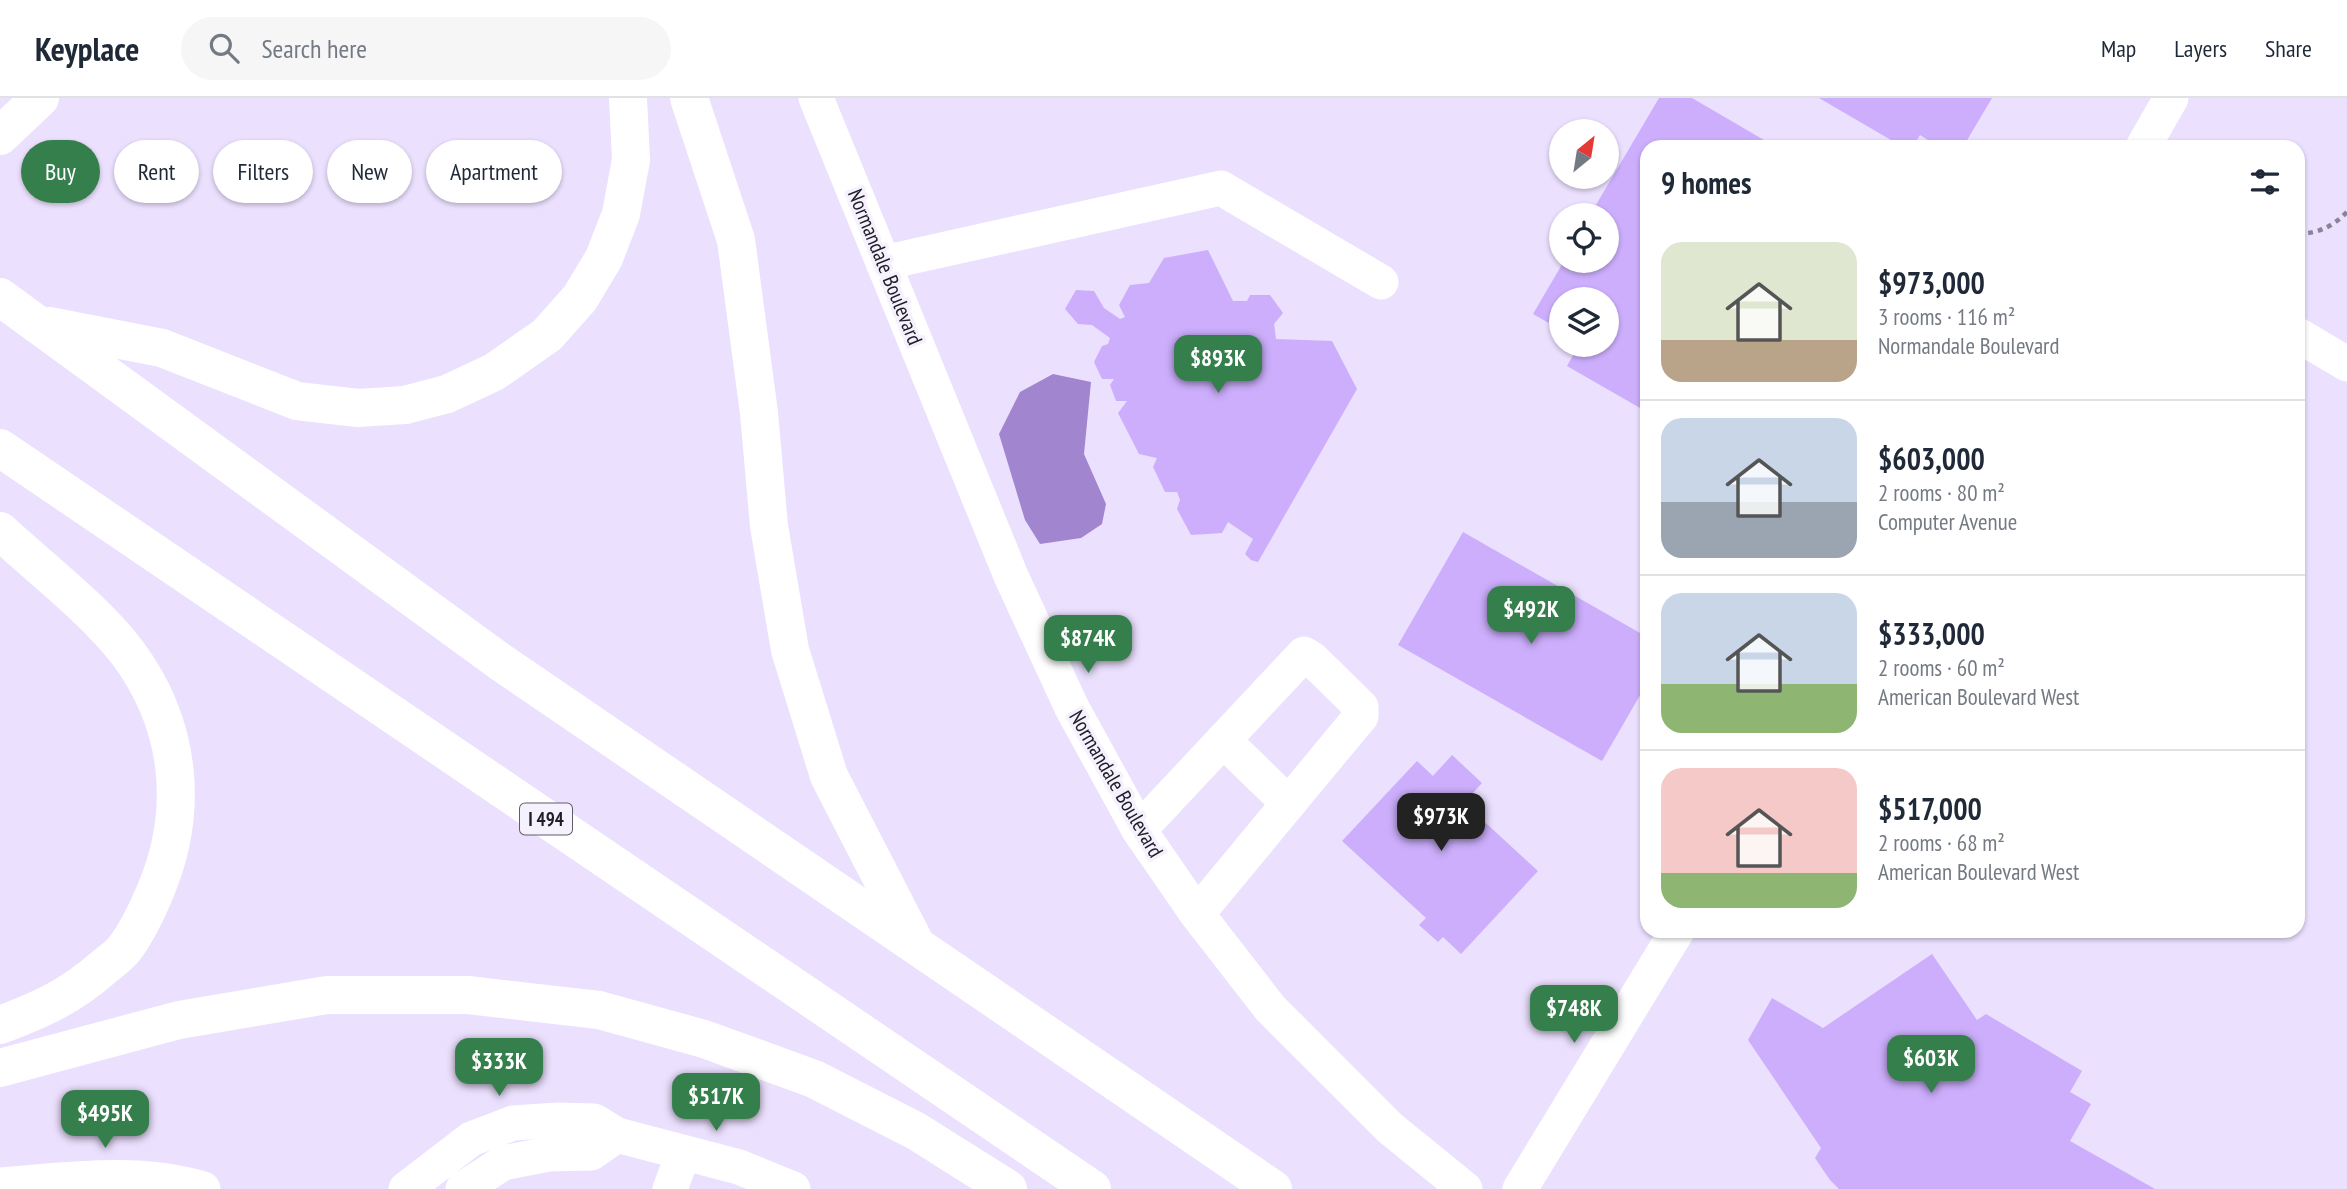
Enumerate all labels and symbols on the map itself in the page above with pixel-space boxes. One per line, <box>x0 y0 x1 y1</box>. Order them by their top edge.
north arrow <box>1549 119 1619 189</box>
street label: Normandale Boulevard <box>842 185 929 349</box>
pin: $893K <box>1169 336 1267 395</box>
pin: $492K <box>1482 587 1580 646</box>
pin: $874K <box>1039 616 1137 675</box>
street label: Normandale Boulevard <box>1063 705 1170 862</box>
pin: $973K <box>1392 794 1490 853</box>
road number: I 494 <box>520 804 572 834</box>
pin: $748K <box>1525 986 1623 1045</box>
pin: $603K <box>1882 1035 1980 1095</box>
pin: $333K <box>450 1038 548 1098</box>
pin: $517K <box>667 1074 765 1133</box>
pin: $495K <box>56 1090 154 1150</box>

